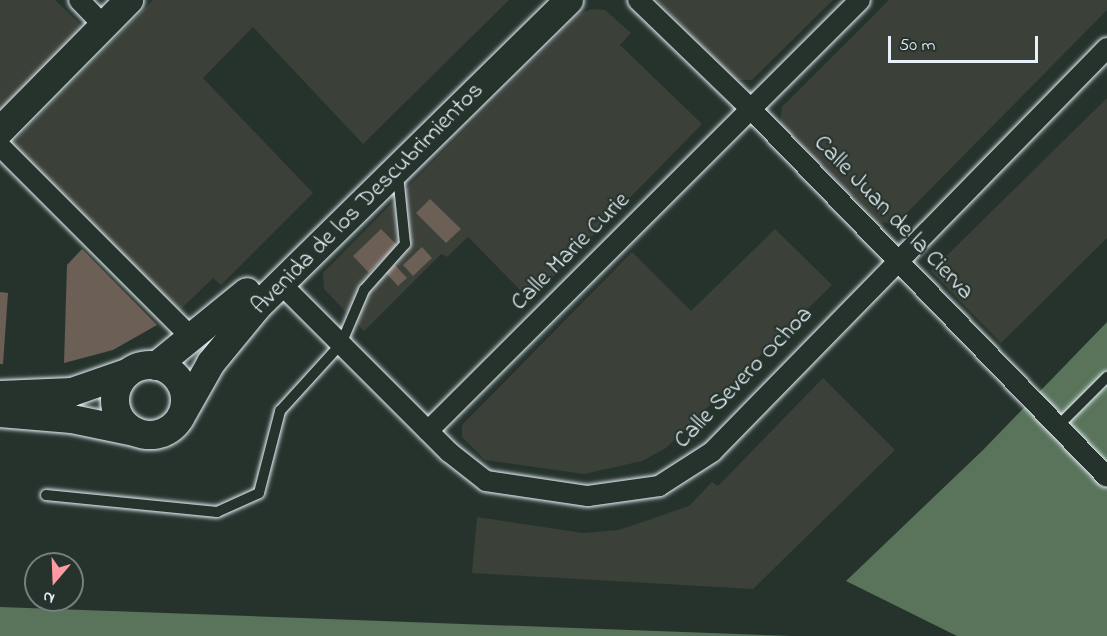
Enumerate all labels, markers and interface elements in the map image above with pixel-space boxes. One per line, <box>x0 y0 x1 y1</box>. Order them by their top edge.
scale bar <box>891 24 1041 62</box>
text: 50 m <box>899 33 936 59</box>
street label: Avenida de los Descubrimientos <box>246 77 490 321</box>
street label: Calle Juan de la Cierva <box>807 129 979 307</box>
street label: Calle Marie Curie <box>506 187 636 317</box>
street label: Calle Severo Ochoa <box>669 301 819 455</box>
north arrow <box>24 552 84 612</box>
text: N <box>40 584 58 610</box>

